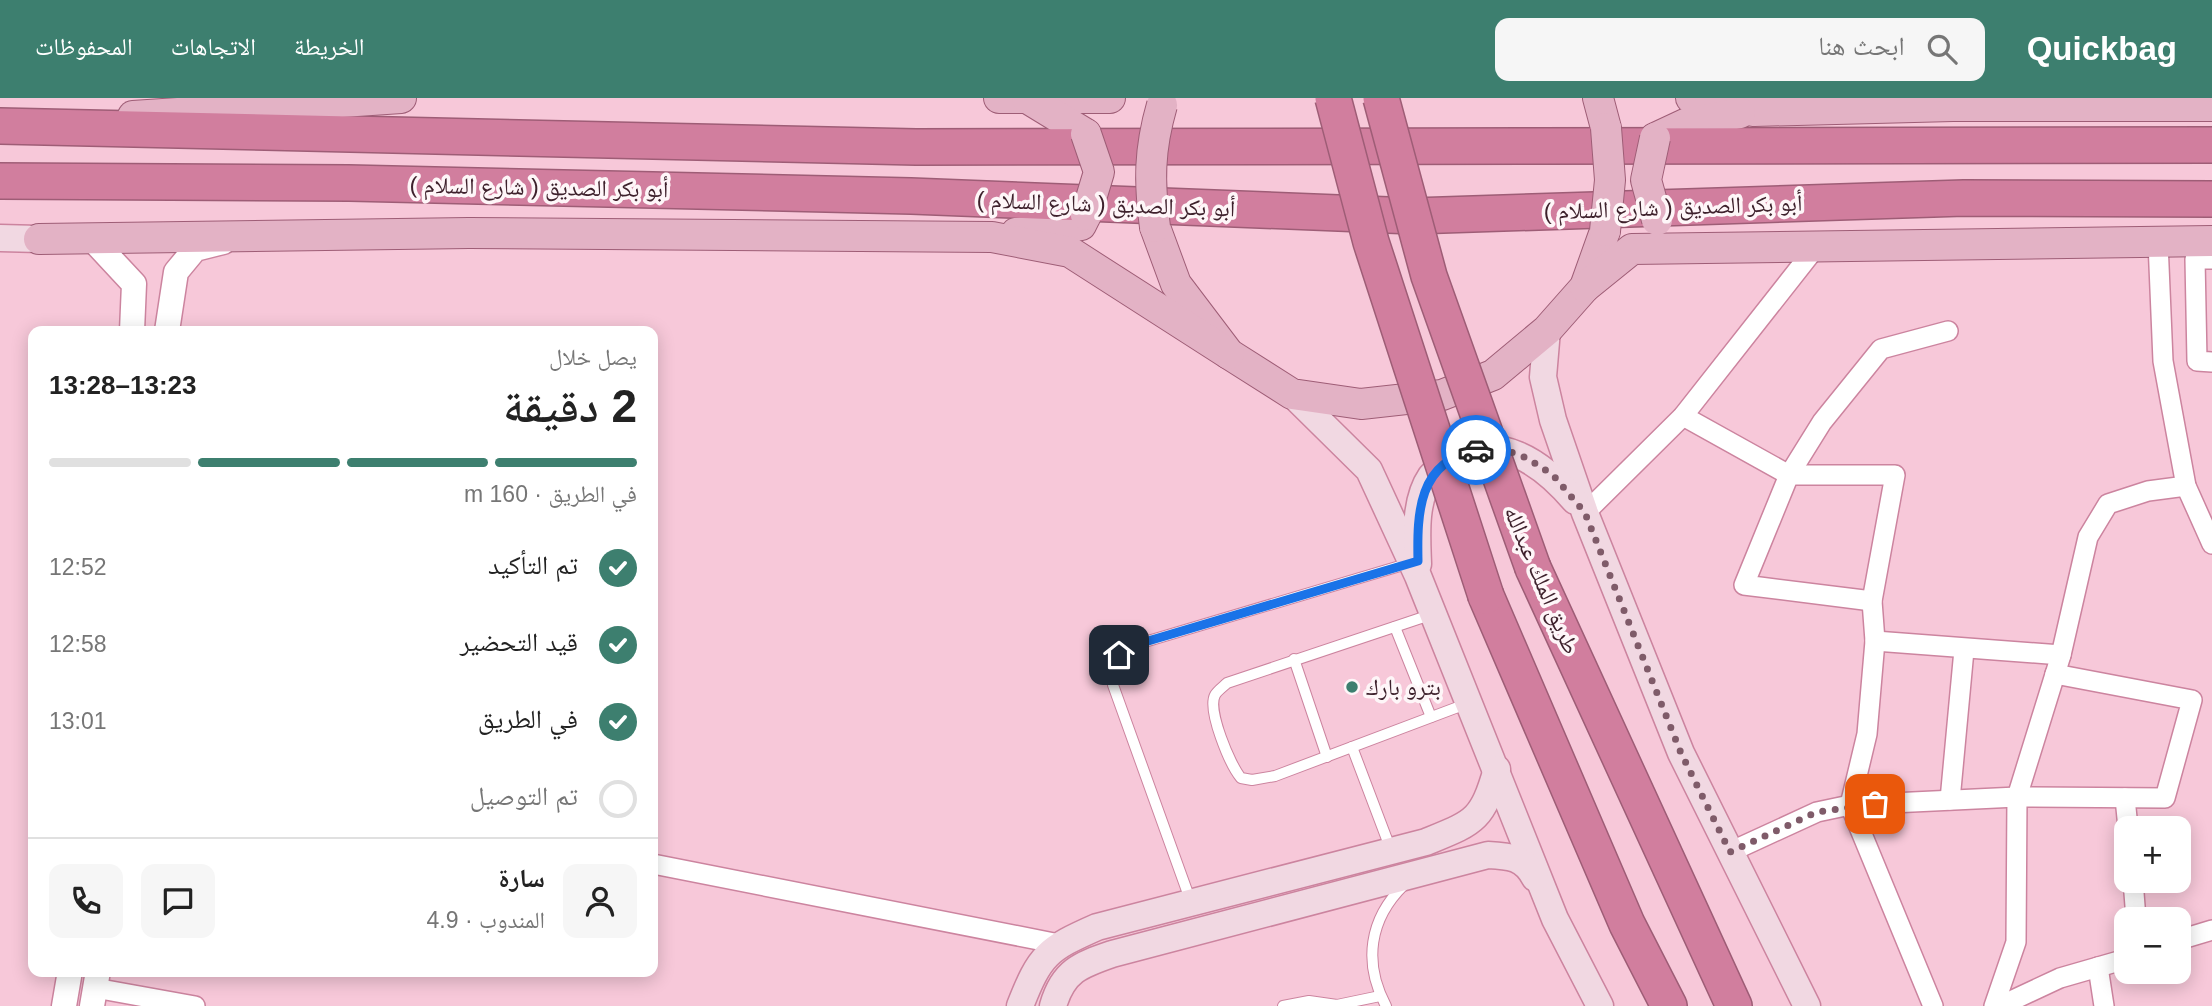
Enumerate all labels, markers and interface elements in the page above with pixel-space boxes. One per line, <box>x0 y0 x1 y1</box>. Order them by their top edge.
search box <box>1495 18 1985 81</box>
icon: search <box>1923 30 1961 68</box>
text: Quickbag <box>2027 30 2177 67</box>
text: ابحث هنا <box>1818 31 1905 61</box>
text: المحفوظات <box>35 33 133 60</box>
text: الاتجاهات <box>171 33 256 60</box>
text: الخريطة <box>294 33 365 60</box>
street label: ( شارع السلام ) أبو بكر الصديق <box>409 171 669 205</box>
street label: ( شارع السلام ) أبو بكر الصديق <box>976 186 1236 225</box>
street label: ( شارع السلام ) أبو بكر الصديق <box>1543 189 1803 228</box>
text: يصل خلال <box>549 344 637 370</box>
text: 13:23–13:28 <box>49 370 196 400</box>
text: 2 دقيقة <box>503 380 637 432</box>
courier <box>1441 415 1511 485</box>
icon: car <box>1457 431 1495 469</box>
text: في الطريق · 160 m <box>464 481 637 507</box>
street label: طريق الملك عبدالله <box>1498 502 1585 658</box>
icon: check <box>599 549 637 587</box>
text: تم التأكيد <box>488 550 578 580</box>
text: 12:52 <box>49 554 107 580</box>
pin <box>1089 625 1149 685</box>
icon: check <box>599 626 637 664</box>
text: قيد التحضير <box>460 627 578 657</box>
text: 12:58 <box>49 631 107 657</box>
icon: home <box>1100 636 1138 674</box>
place label: بترو بارك <box>1366 674 1441 701</box>
marker: بترو بارك <box>1344 679 1360 695</box>
icon: check <box>599 703 637 741</box>
text: في الطريق <box>478 704 578 734</box>
text: 13:01 <box>49 708 107 734</box>
pin <box>1845 774 1905 834</box>
text: تم التوصيل <box>470 781 578 811</box>
icon: bag <box>1856 785 1894 823</box>
map controls <box>2114 816 2191 984</box>
button: + <box>2114 816 2191 893</box>
text: سارة <box>498 863 545 893</box>
button: phone <box>49 864 123 938</box>
button: chat <box>141 864 215 938</box>
button: person <box>563 864 637 938</box>
text: المندوب · 4.9 <box>427 907 545 933</box>
button: − <box>2114 907 2191 984</box>

